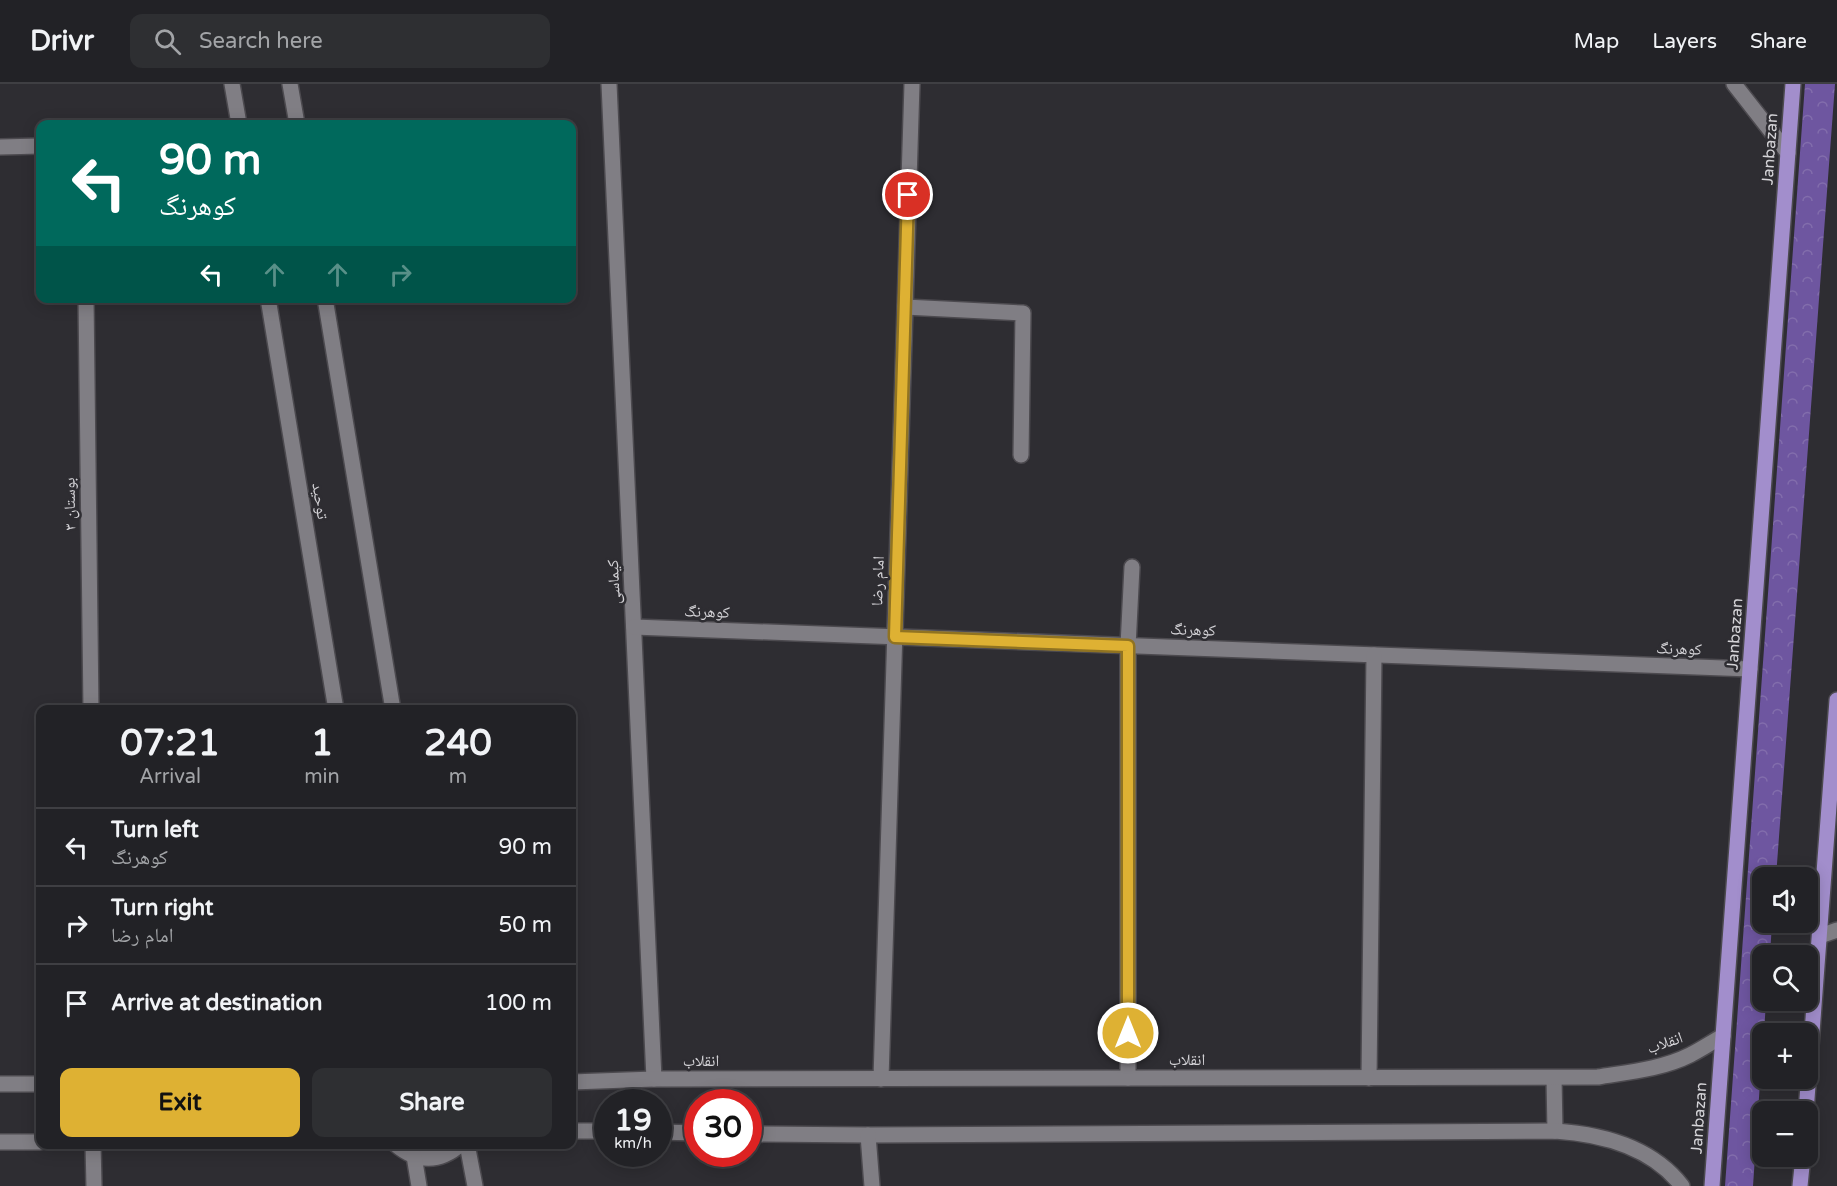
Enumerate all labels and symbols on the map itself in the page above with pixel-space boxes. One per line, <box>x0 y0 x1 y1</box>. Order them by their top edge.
street label: Janbazan <box>1758 112 1782 186</box>
pin <box>882 169 933 220</box>
street label: بوستان ۳ <box>60 477 80 531</box>
street label: توحید <box>307 481 333 521</box>
street label: امام رضا <box>867 556 889 606</box>
street label: کیماسی <box>603 559 625 605</box>
street label: Janbazan <box>1723 597 1747 671</box>
street label: کوهرنگ <box>684 601 730 623</box>
street label: کوهرنگ <box>1170 619 1216 641</box>
street label: کوهرنگ <box>1656 638 1702 660</box>
position arrow <box>1096 1001 1160 1065</box>
street label: انقلاب <box>1644 1028 1686 1058</box>
street label: انقلاب <box>1169 1050 1205 1070</box>
street label: انقلاب <box>683 1051 719 1071</box>
street label: Janbazan <box>1687 1081 1711 1155</box>
speed limit sign: 30 <box>684 1089 762 1167</box>

